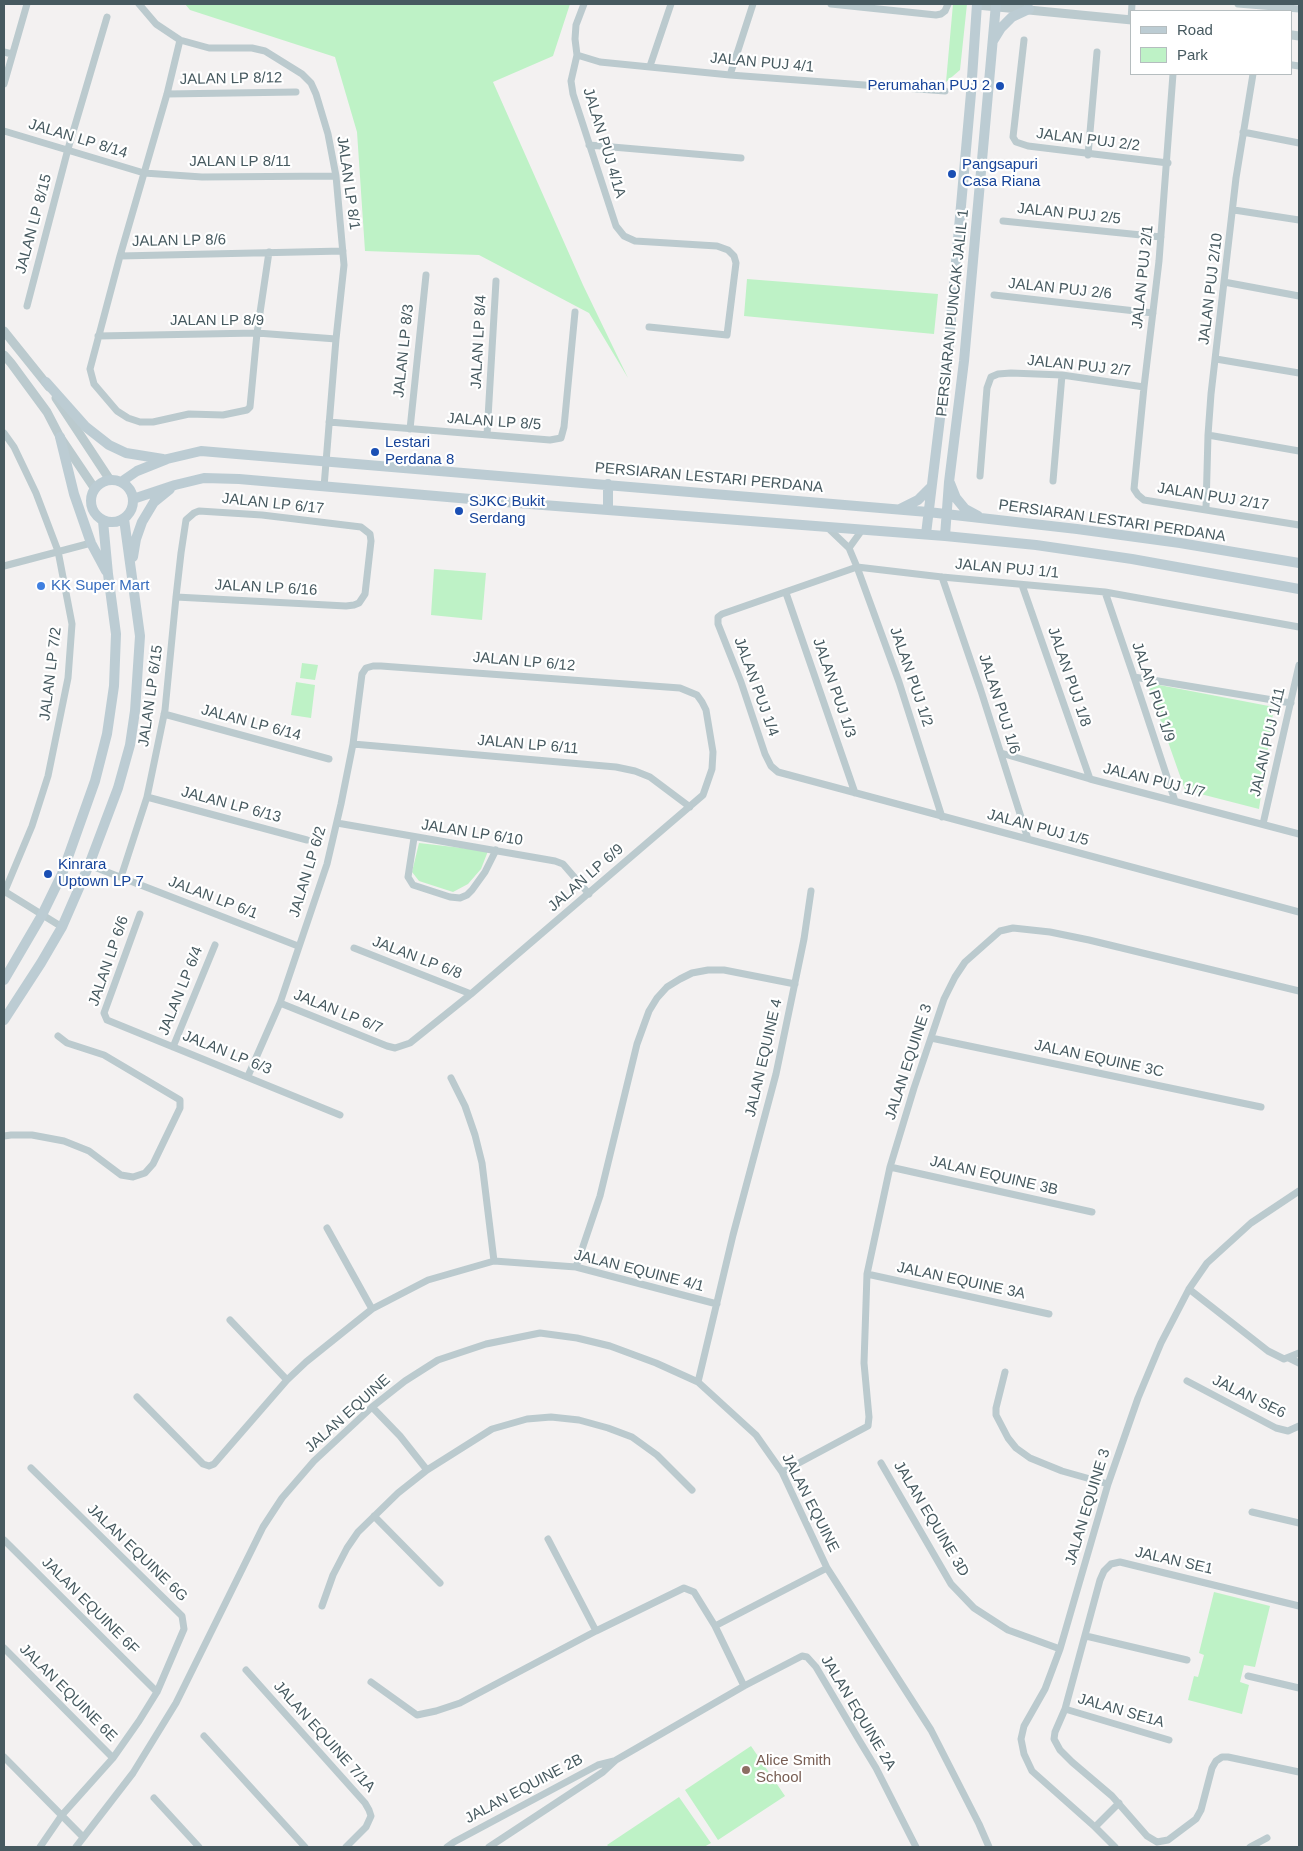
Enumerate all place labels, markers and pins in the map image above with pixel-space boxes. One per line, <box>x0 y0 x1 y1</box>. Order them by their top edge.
place label: Perumahan PUJ 2 <box>867 77 990 95</box>
marker: Perumahan PUJ 2 <box>994 80 1006 92</box>
place label: Pangsapuri Casa Riana <box>962 156 1040 191</box>
marker: Pangsapuri Casa Riana <box>946 168 958 180</box>
place label: Lestari Perdana 8 <box>385 434 454 469</box>
marker: Lestari Perdana 8 <box>369 446 381 458</box>
place label: SJKC Bukit Serdang <box>469 493 545 528</box>
marker: SJKC Bukit Serdang <box>453 505 465 517</box>
place label: KK Super Mart <box>51 577 149 595</box>
marker: KK Super Mart <box>35 580 47 592</box>
place label: Kinrara Uptown LP 7 <box>58 856 144 891</box>
marker: Kinrara Uptown LP 7 <box>42 868 54 880</box>
place label: Alice Smith School <box>756 1752 831 1787</box>
marker: Alice Smith School <box>740 1764 752 1776</box>

